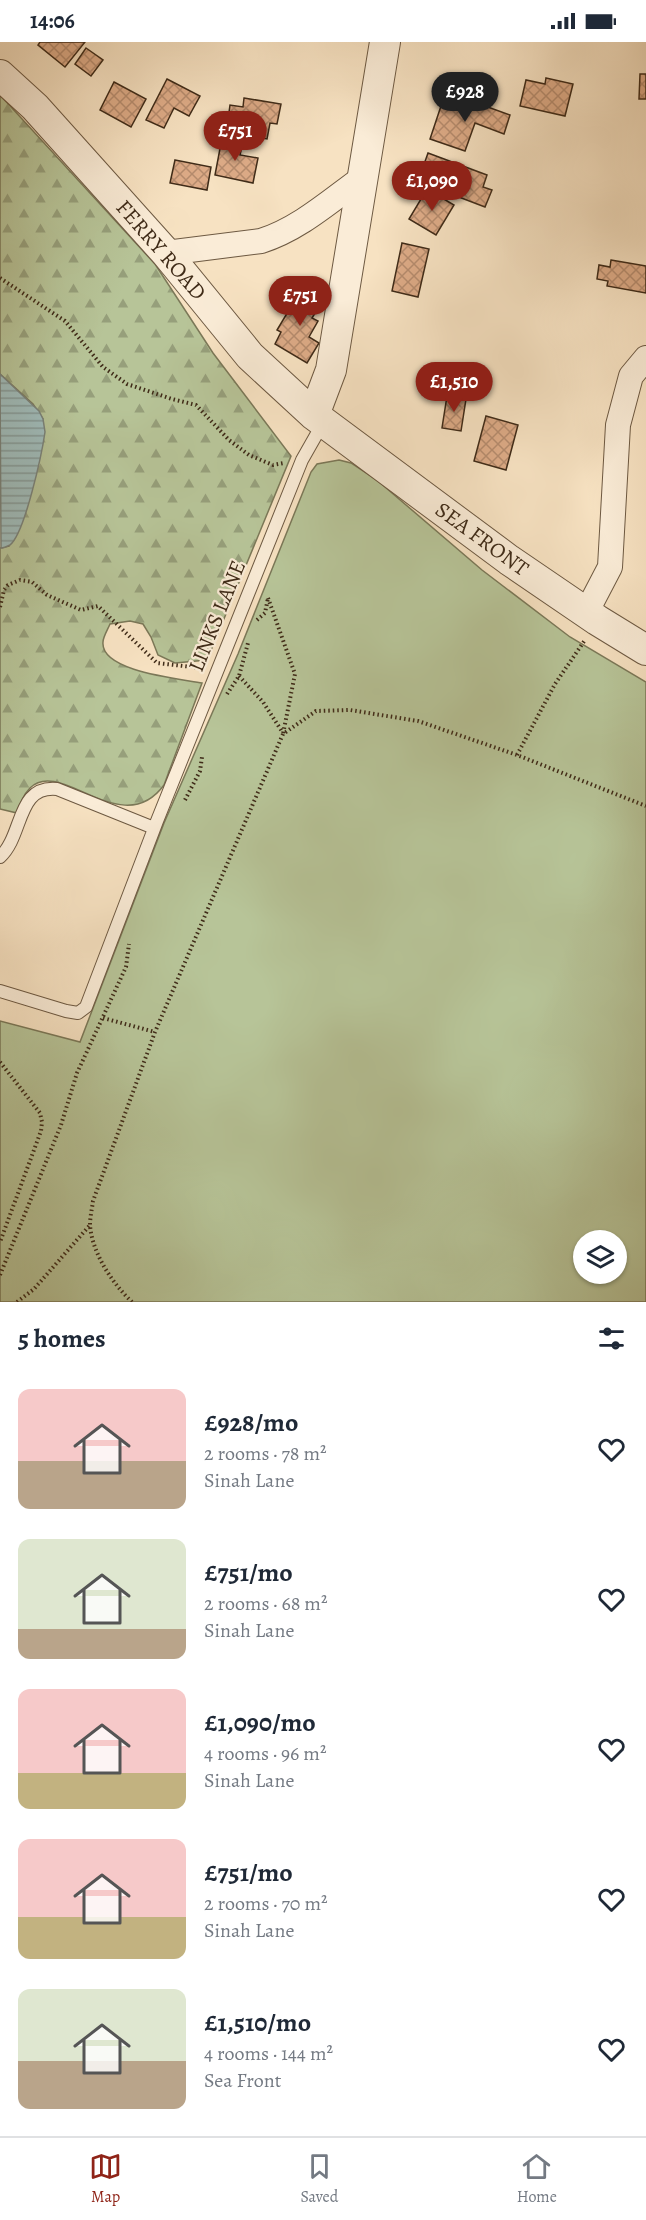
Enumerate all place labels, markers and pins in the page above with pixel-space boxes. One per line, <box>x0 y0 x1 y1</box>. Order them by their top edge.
pin: £928 <box>429 72 501 123</box>
pin: £751 <box>199 111 271 162</box>
pin: £1,090 <box>383 161 481 212</box>
pin: £751 <box>264 276 336 327</box>
pin: £1,510 <box>405 362 503 413</box>

